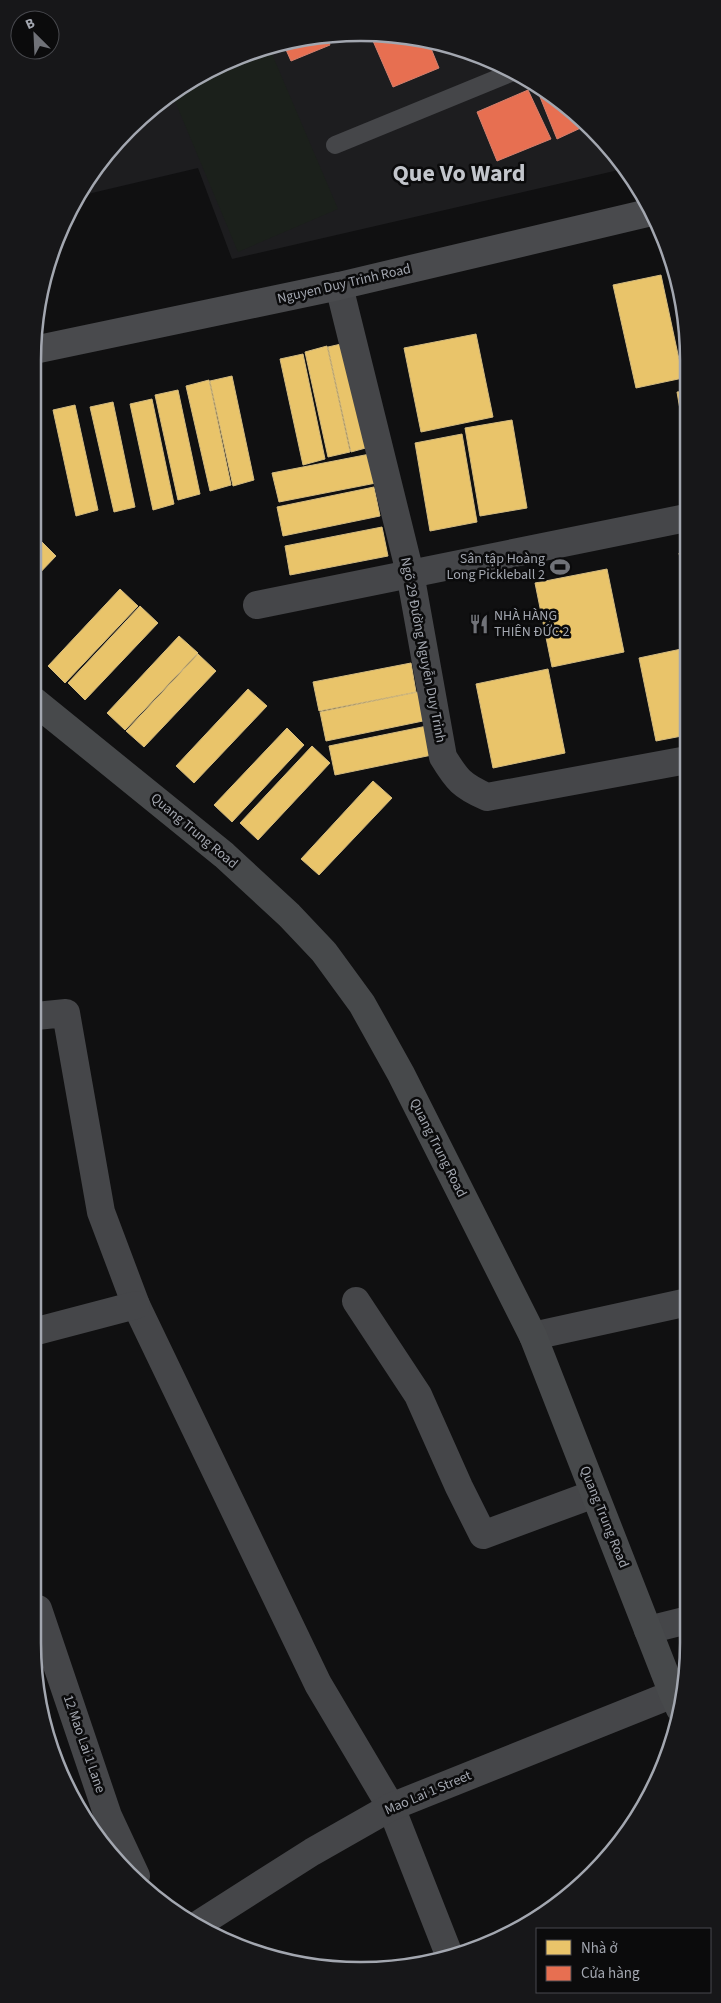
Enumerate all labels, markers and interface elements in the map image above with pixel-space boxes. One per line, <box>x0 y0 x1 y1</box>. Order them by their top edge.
north arrow <box>10 10 60 60</box>
text: B <box>22 13 39 35</box>
district label: Que Vo Ward <box>392 156 526 191</box>
street label: Nguyen Duy Trinh Road <box>275 259 413 309</box>
place label: Sân tập Hoàng Long Pickleball 2 <box>447 549 545 585</box>
street label: Ngõ 29 Đường Nguyễn Duy Trinh <box>395 556 451 744</box>
sports icon: Sân tập Hoàng Long Pickleball 2 <box>549 556 571 578</box>
place label: NHÀ HÀNG THIÊN ĐỨC 2 <box>494 606 569 642</box>
restaurant icon: NHÀ HÀNG THIÊN ĐỨC 2 <box>468 613 490 635</box>
street label: Quang Trung Road <box>146 789 242 873</box>
street label: Quang Trung Road <box>404 1095 472 1201</box>
street label: Quang Trung Road <box>574 1463 634 1571</box>
street label: 12 Mao Lai 1 Lane <box>58 1692 110 1796</box>
street label: Mao Lai 1 Street <box>381 1766 475 1820</box>
legend <box>536 1928 711 1993</box>
text: Nhà ở <box>581 1938 618 1959</box>
text: Cửa hàng <box>581 1963 640 1984</box>

